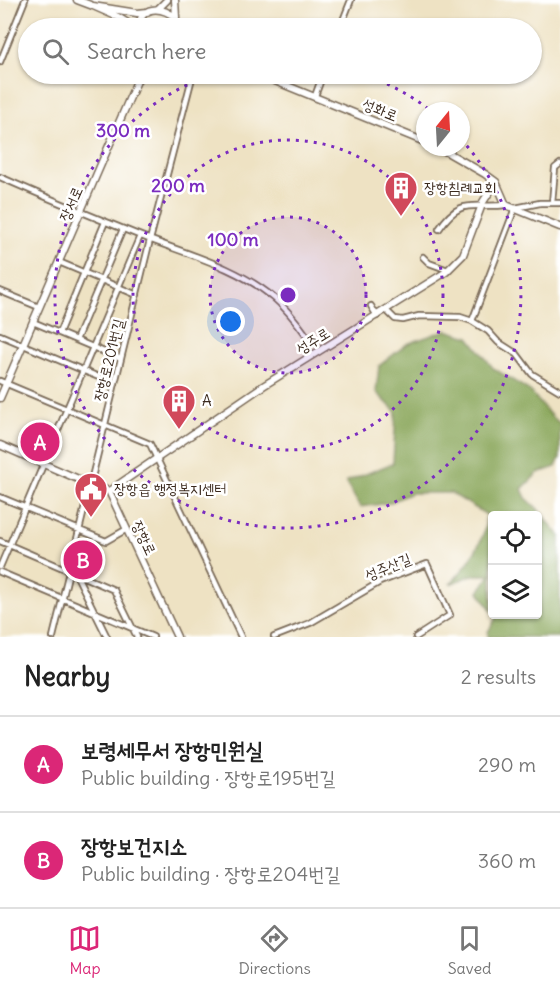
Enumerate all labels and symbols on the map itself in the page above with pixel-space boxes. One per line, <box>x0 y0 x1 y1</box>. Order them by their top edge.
street label: 성화로 <box>360 94 401 125</box>
north arrow <box>416 102 470 156</box>
text: 300 m <box>96 119 150 142</box>
building icon: 장항침례교회 <box>383 170 419 217</box>
text: 200 m <box>151 174 205 197</box>
place label: 장항침례교회 <box>424 178 496 197</box>
street label: 장서로 <box>54 183 87 224</box>
text: 100 m <box>208 228 259 251</box>
centre of rings <box>278 285 298 305</box>
your location <box>216 307 245 336</box>
street label: 장항로201번길 <box>89 317 128 403</box>
street label: 성주로 <box>292 323 333 358</box>
building icon: A <box>161 383 197 430</box>
place label: A <box>202 391 212 410</box>
pin: A <box>20 420 60 464</box>
public building icon: 장항읍 행정복지센터 <box>73 471 109 518</box>
place label: 장항읍 행정복지센터 <box>114 479 226 498</box>
street label: 장항로 <box>128 517 161 558</box>
pin: B <box>64 538 103 582</box>
street label: 성주산길 <box>362 549 414 584</box>

